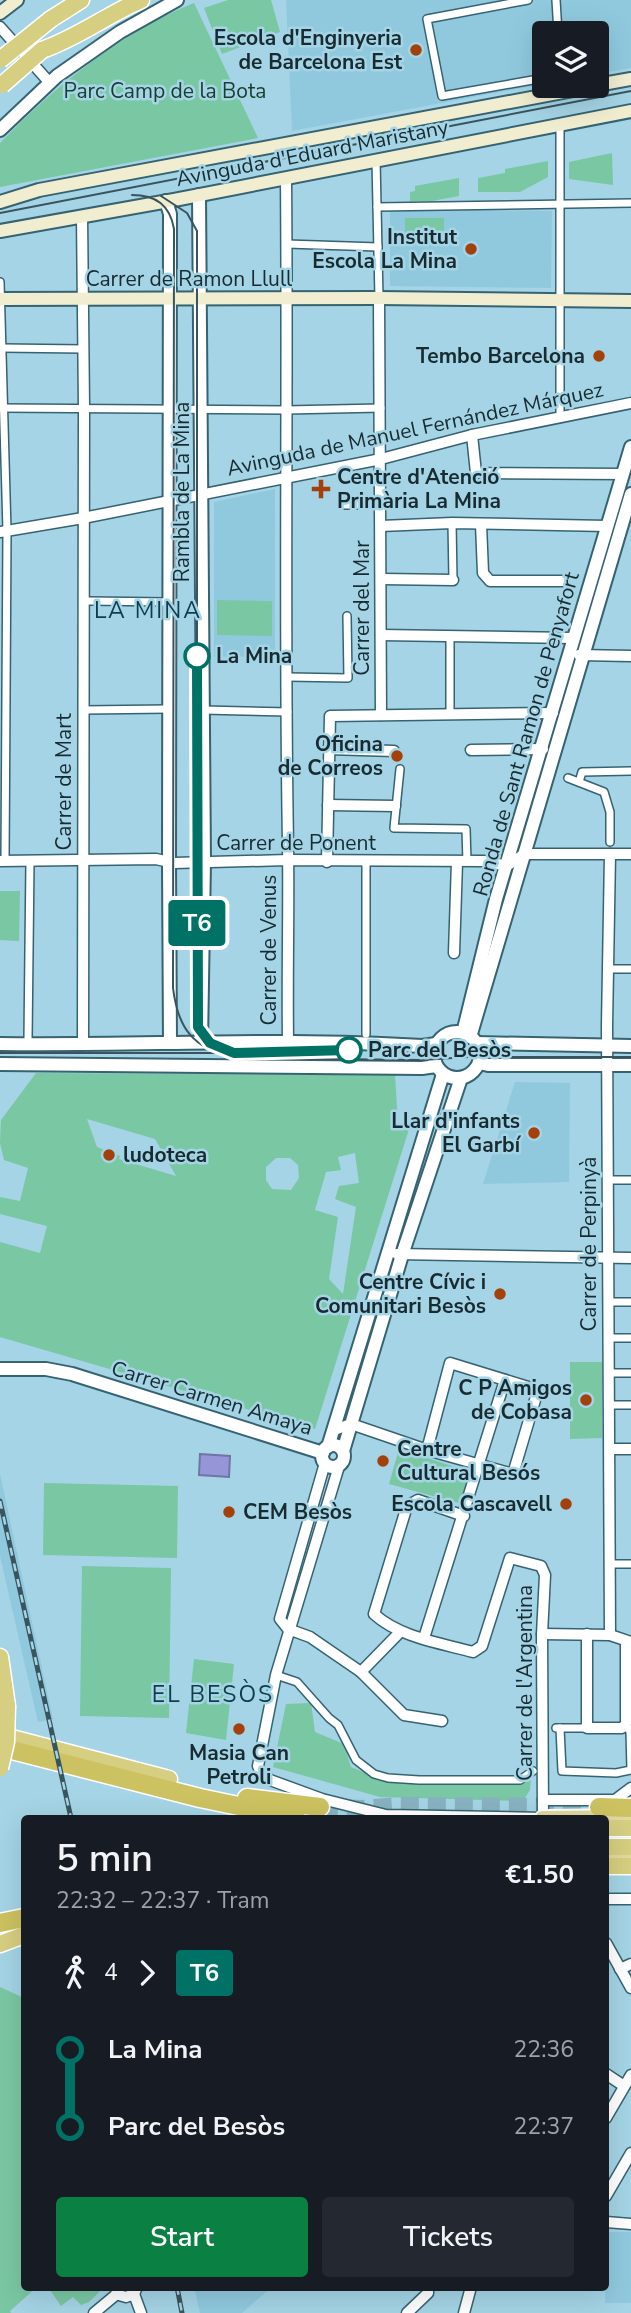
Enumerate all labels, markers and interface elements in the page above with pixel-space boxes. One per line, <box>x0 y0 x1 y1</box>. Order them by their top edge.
map controls <box>532 21 609 98</box>
button: layers <box>532 21 609 98</box>
place label: Escola d'Enginyeria de Barcelona Est <box>214 24 403 76</box>
marker: Escola d'Enginyeria de Barcelona Est <box>408 42 424 58</box>
park label: Parc Camp de la Bota <box>64 77 266 105</box>
street label: Avinguda d'Eduard Maristany <box>173 113 451 193</box>
place label: Institut Escola La Mina <box>312 223 458 275</box>
marker: Institut Escola La Mina <box>463 241 479 257</box>
street label: Carrer de Ramon Llull <box>86 265 293 293</box>
place label: Tembo Barcelona <box>416 342 585 370</box>
marker: Tembo Barcelona <box>591 348 607 364</box>
street label: Avinguda de Manuel Fernández Márquez <box>224 375 606 483</box>
street label: Rambla de La Mina <box>168 402 196 582</box>
place label: Centre d'Atenció Primària La Mina <box>337 463 501 515</box>
marker: Centre d'Atenció Primària La Mina <box>311 479 331 499</box>
street label: Carrer del Mar <box>348 540 376 676</box>
street label: Ronda de Sant Ramon de Penyafort <box>466 568 586 899</box>
district label: LA MINA <box>94 595 202 626</box>
place label: La Mina <box>216 642 292 670</box>
marker: La Mina <box>184 643 210 669</box>
street label: Carrer de Mart <box>50 713 78 851</box>
place label: Oficina de Correos <box>278 730 383 782</box>
marker: Oficina de Correos <box>389 748 405 764</box>
street label: Carrer de Ponent <box>216 829 376 857</box>
street label: Carrer de Venus <box>255 875 283 1025</box>
line badge: T6 <box>166 900 228 946</box>
text: T6 <box>182 907 212 939</box>
place label: Parc del Besòs <box>368 1036 511 1064</box>
marker: Parc del Besòs <box>336 1037 362 1063</box>
place label: Llar d'infants El Garbí <box>391 1107 522 1159</box>
marker: Llar d'infants El Garbí <box>526 1125 542 1141</box>
place label: ludoteca <box>123 1141 207 1169</box>
marker: ludoteca <box>101 1147 117 1163</box>
street label: Carrer de Perpinyà <box>575 1157 603 1331</box>
place label: Centre Cívic i Comunitari Besòs <box>315 1268 486 1320</box>
marker: Centre Cívic i Comunitari Besòs <box>492 1286 508 1302</box>
street label: Carrer Carmen Amaya <box>108 1354 316 1442</box>
place label: C P Amigos de Cobasa <box>458 1374 572 1426</box>
marker: C P Amigos de Cobasa <box>578 1392 594 1408</box>
place label: Centre Cultural Besós <box>397 1435 540 1487</box>
marker: Centre Cultural Besós <box>375 1453 391 1469</box>
place label: Escola Cascavell <box>391 1490 552 1518</box>
marker: Escola Cascavell <box>558 1496 574 1512</box>
place label: CEM Besòs <box>243 1498 352 1526</box>
marker: CEM Besòs <box>221 1504 237 1520</box>
street label: Carrer de l'Argentina <box>511 1585 539 1781</box>
district label: EL BESÒS <box>152 1679 274 1710</box>
marker: Masia Can Petroli <box>231 1721 247 1737</box>
place label: Masia Can Petroli <box>189 1739 289 1791</box>
text: 5 min <box>56 1833 153 1884</box>
text: €1.50 <box>505 1857 574 1892</box>
text: 22:32 – 22:37 · Tram <box>56 1885 269 1916</box>
icon: walk <box>56 1954 94 1992</box>
icon: forward <box>128 1954 166 1992</box>
text: 4 <box>104 1957 118 1988</box>
text: T6 <box>190 1957 219 1989</box>
text: La Mina <box>108 2032 202 2067</box>
text: 22:36 <box>514 2034 574 2065</box>
text: Parc del Besòs <box>108 2109 285 2144</box>
text: 22:37 <box>514 2111 574 2142</box>
button: Start <box>56 2197 308 2277</box>
button: Tickets <box>322 2197 574 2277</box>

